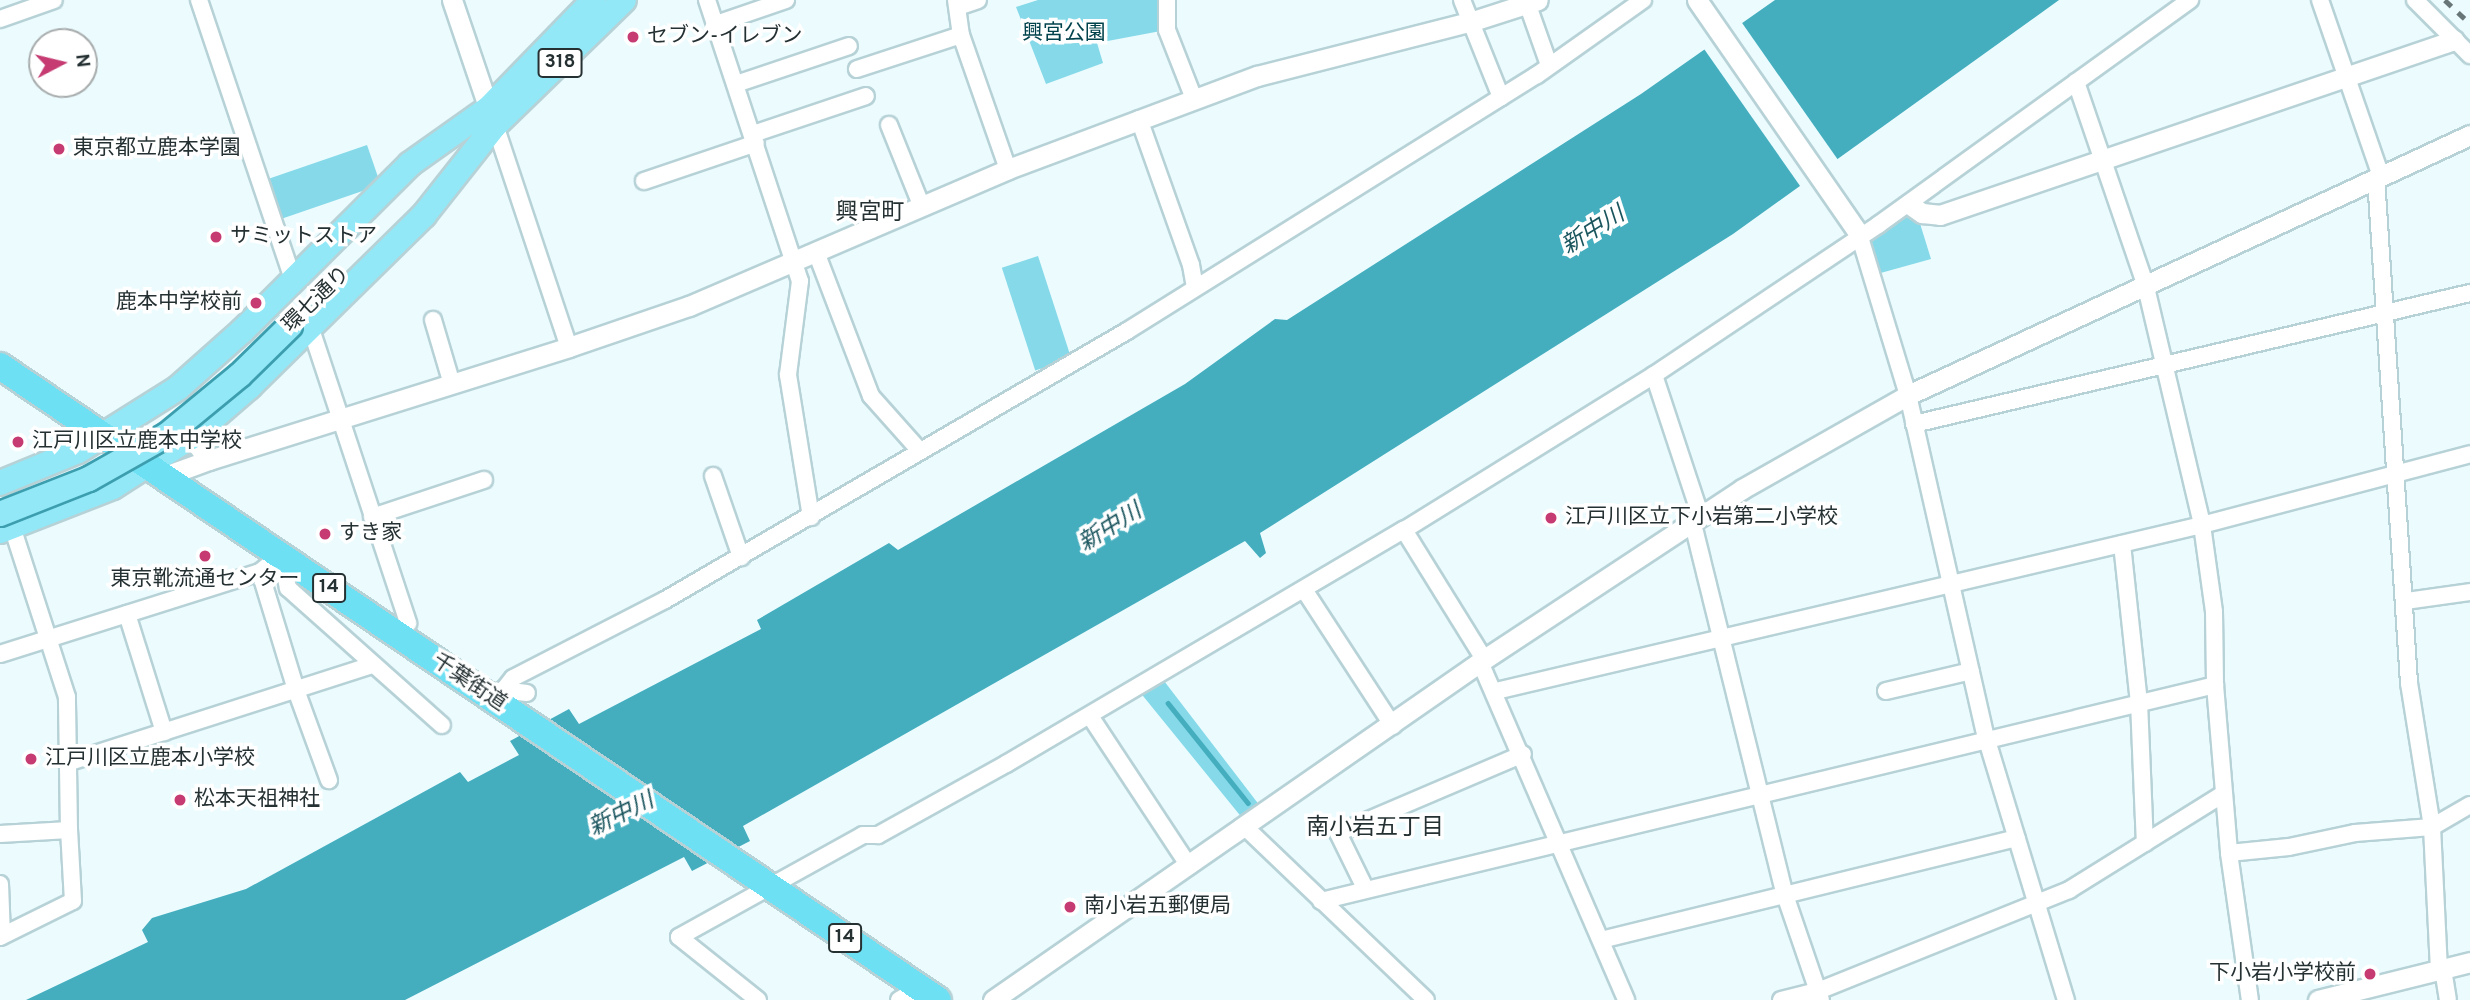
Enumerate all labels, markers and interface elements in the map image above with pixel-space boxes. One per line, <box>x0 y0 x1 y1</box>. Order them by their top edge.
park label: 興宮公園 <box>1022 21 1106 47</box>
place label: セブン-イレブン <box>647 24 802 50</box>
north arrow <box>28 28 98 98</box>
marker: セブン-イレブン <box>625 29 641 45</box>
road number: 318 <box>537 48 583 78</box>
text: N <box>69 52 95 69</box>
place label: 東京都立鹿本学園 <box>73 136 241 162</box>
marker: 東京都立鹿本学園 <box>51 141 67 157</box>
district label: 興宮町 <box>836 200 904 228</box>
water label: 新中川 <box>1557 202 1631 262</box>
place label: サミットストア <box>230 224 377 250</box>
marker: サミットストア <box>208 229 224 245</box>
street label: 環七通り <box>278 262 356 338</box>
place label: 鹿本中学校前 <box>116 290 242 316</box>
marker: 鹿本中学校前 <box>248 295 264 311</box>
place label: 江戸川区立鹿本中学校 <box>32 429 242 455</box>
marker: 江戸川区立鹿本中学校 <box>10 434 26 450</box>
water label: 新中川 <box>1074 499 1148 559</box>
place label: 江戸川区立下小岩第二小学校 <box>1565 505 1838 531</box>
marker: 江戸川区立下小岩第二小学校 <box>1543 510 1559 526</box>
place label: すき家 <box>339 521 402 547</box>
marker: すき家 <box>317 526 333 542</box>
marker: 東京靴流通センター <box>197 548 213 564</box>
place label: 東京靴流通センター <box>111 567 299 593</box>
road number: 14 <box>312 572 346 604</box>
street label: 千葉街道 <box>427 649 511 717</box>
place label: 江戸川区立鹿本小学校 <box>45 746 255 772</box>
marker: 江戸川区立鹿本小学校 <box>23 751 39 767</box>
place label: 松本天祖神社 <box>194 787 320 813</box>
water label: 新中川 <box>585 788 659 844</box>
marker: 松本天祖神社 <box>172 792 188 808</box>
district label: 南小岩五丁目 <box>1306 815 1444 843</box>
place label: 南小岩五郵便局 <box>1084 894 1231 920</box>
marker: 南小岩五郵便局 <box>1062 899 1078 915</box>
road number: 14 <box>828 922 862 954</box>
place label: 下小岩小学校前 <box>2209 961 2356 987</box>
marker: 下小岩小学校前 <box>2362 966 2378 982</box>

